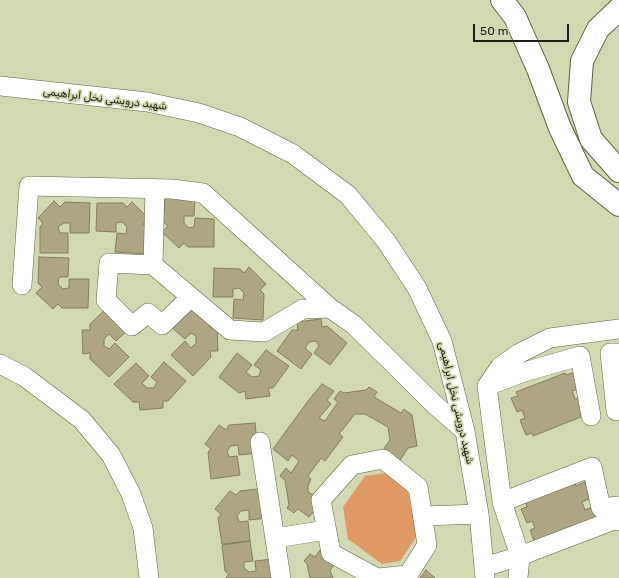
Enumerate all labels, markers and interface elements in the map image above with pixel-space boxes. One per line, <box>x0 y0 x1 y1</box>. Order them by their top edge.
scale bar <box>475 16 571 42</box>
text: 50 m <box>480 24 508 38</box>
street label: شهید درویشی نخل ابراهیمی <box>42 85 168 113</box>
street label: شهید درویشی نخل ابراهیمی <box>435 340 477 466</box>

